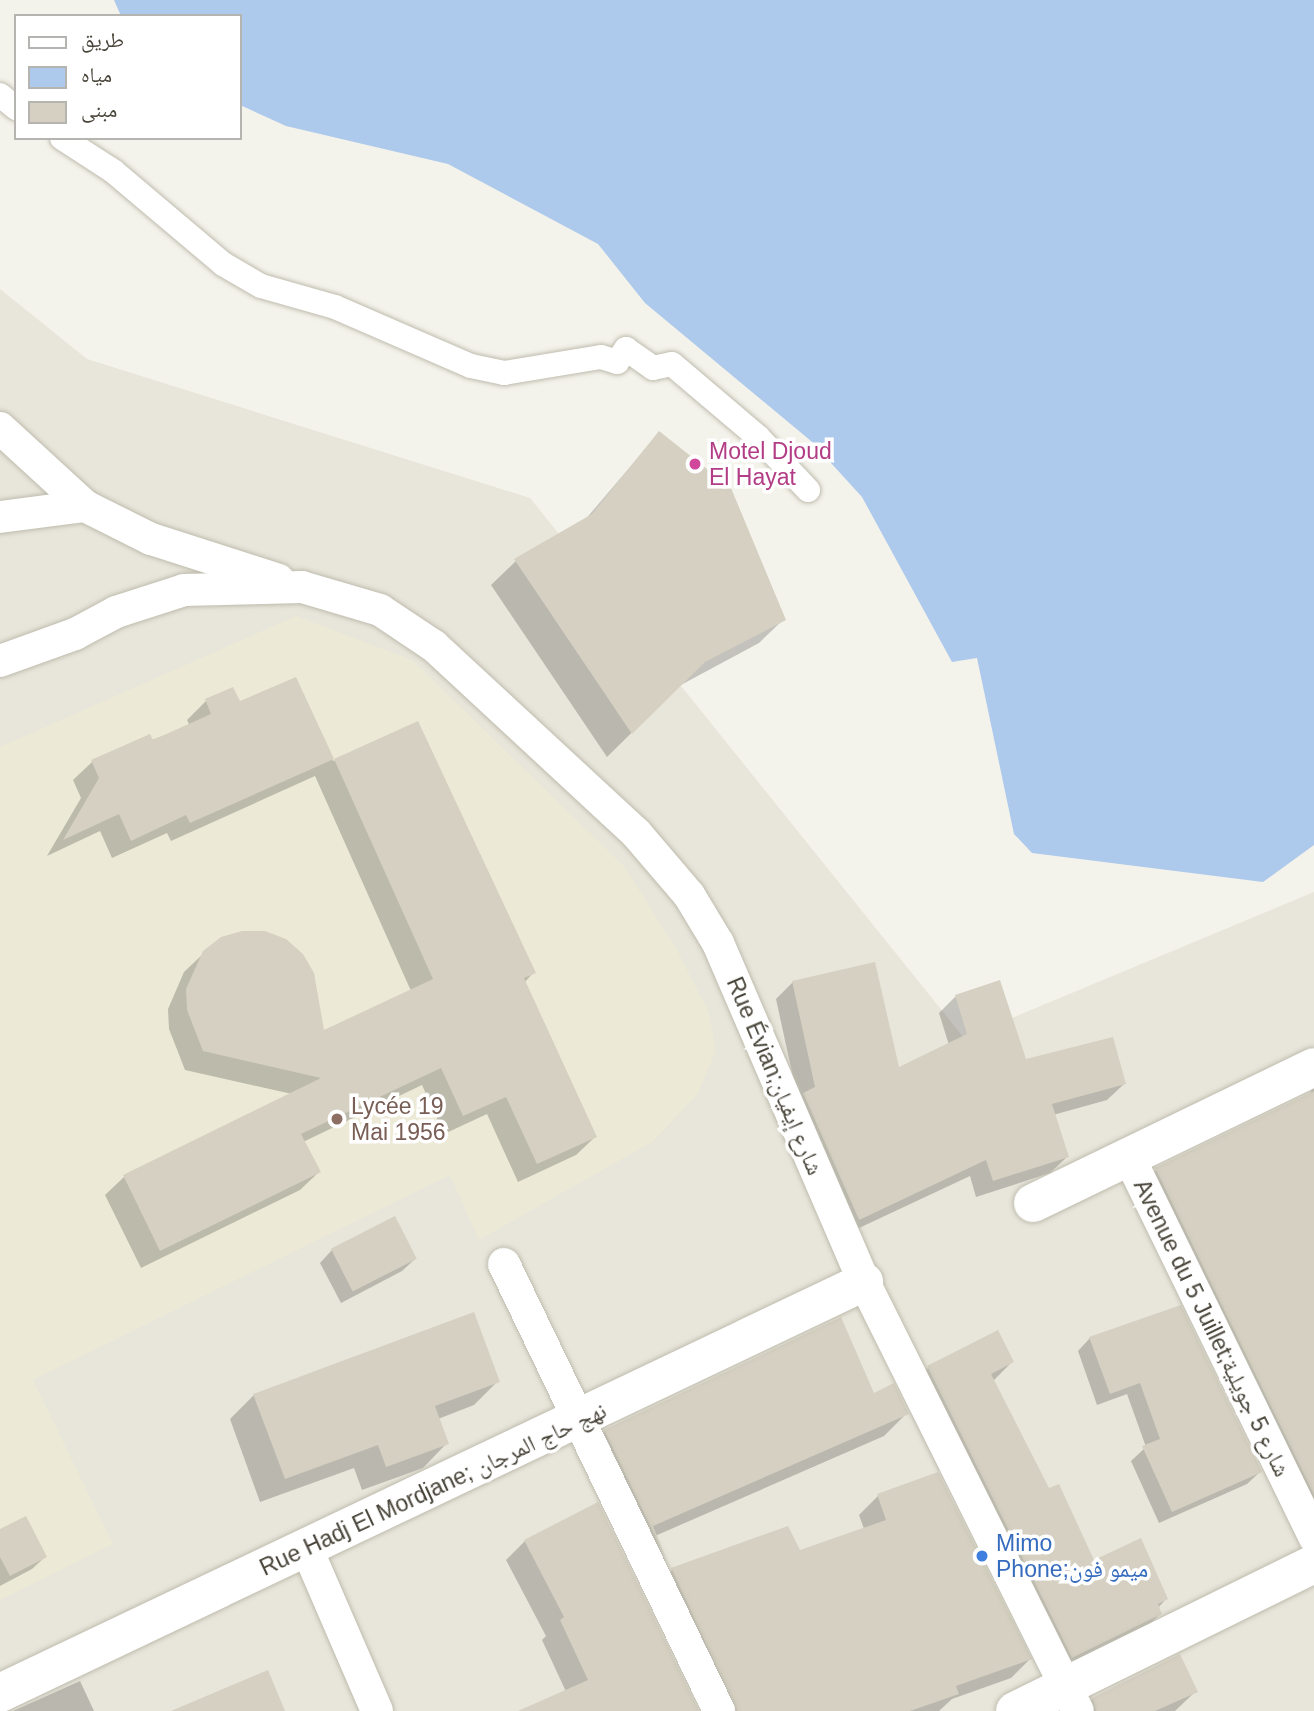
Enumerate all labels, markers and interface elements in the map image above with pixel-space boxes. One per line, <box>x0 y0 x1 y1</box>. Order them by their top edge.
legend <box>14 14 242 140</box>
text: طريق <box>81 28 124 51</box>
text: مياه <box>81 63 112 86</box>
text: مبنى <box>81 98 117 121</box>
place label: Motel Djoud El Hayat <box>709 437 832 491</box>
marker: Motel Djoud El Hayat <box>687 456 703 472</box>
street label: Rue Évian;شارع إيفيان <box>721 973 829 1179</box>
place label: Lycée 19 Mai 1956 <box>351 1092 446 1146</box>
marker: Lycée 19 Mai 1956 <box>329 1111 345 1127</box>
street label: Avenue du 5 Juillet;شارع 5 جويلية <box>1128 1175 1296 1481</box>
street label: Rue Hadj El Mordjane; نهج حاج المرجان <box>255 1396 611 1582</box>
place label: Mimo Phone;ميمو فون <box>996 1529 1148 1583</box>
marker: Mimo Phone;ميمو فون <box>974 1548 990 1564</box>

